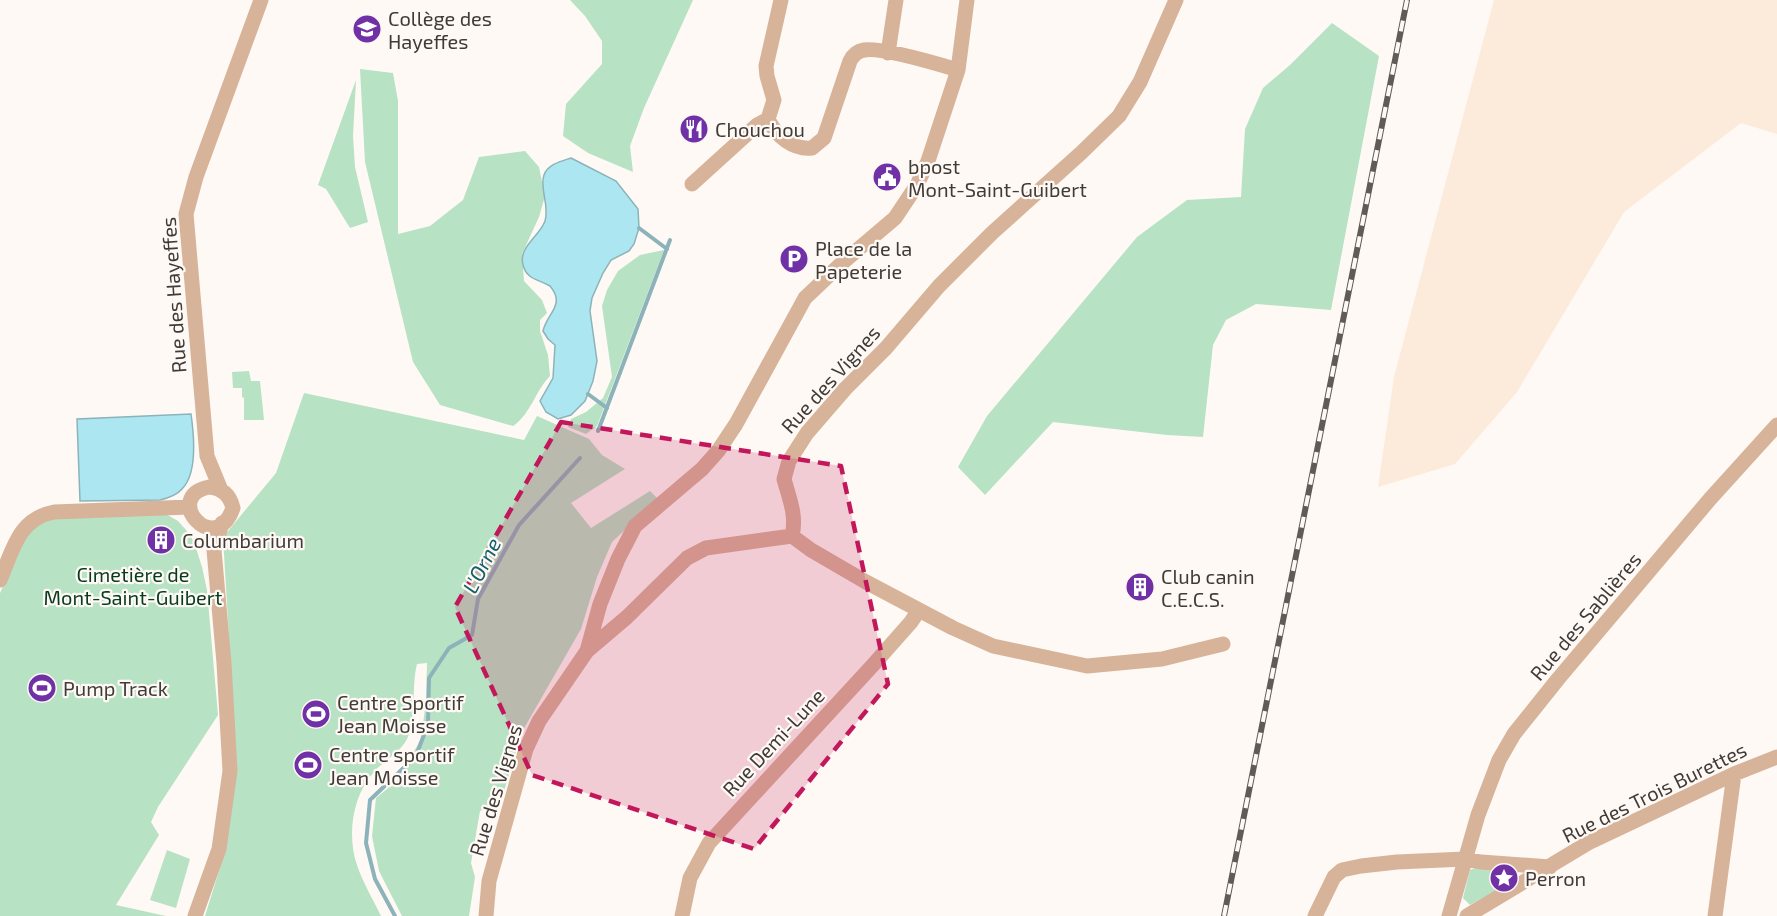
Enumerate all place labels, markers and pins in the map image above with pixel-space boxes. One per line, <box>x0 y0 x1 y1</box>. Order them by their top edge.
place label: Collège des Hayeffes <box>388 6 492 53</box>
school or university icon: Collège des Hayeffes <box>351 13 383 45</box>
restaurant icon: Chouchou <box>678 113 710 145</box>
place label: Chouchou <box>715 117 805 141</box>
place label: bpost Mont-Saint-Guibert <box>908 154 1087 201</box>
public building icon: bpost Mont-Saint-Guibert <box>871 161 903 193</box>
place label: Place de la Papeterie <box>815 236 912 283</box>
parking icon: Place de la Papeterie <box>778 243 810 275</box>
building icon: Columbarium <box>145 524 177 556</box>
place label: Columbarium <box>182 528 304 552</box>
place label: Club canin C.E.C.S. <box>1161 564 1255 611</box>
building icon: Club canin C.E.C.S. <box>1124 571 1156 603</box>
sports icon: Pump Track <box>26 672 58 704</box>
place label: Pump Track <box>63 676 168 700</box>
place label: Centre Sportif Jean Moisse <box>337 690 464 737</box>
sports icon: Centre Sportif Jean Moisse <box>300 698 332 730</box>
place label: Centre sportif Jean Moisse <box>329 742 455 789</box>
sports icon: Centre sportif Jean Moisse <box>292 749 324 781</box>
place icon: Perron <box>1488 862 1520 894</box>
place label: Perron <box>1525 866 1586 890</box>

